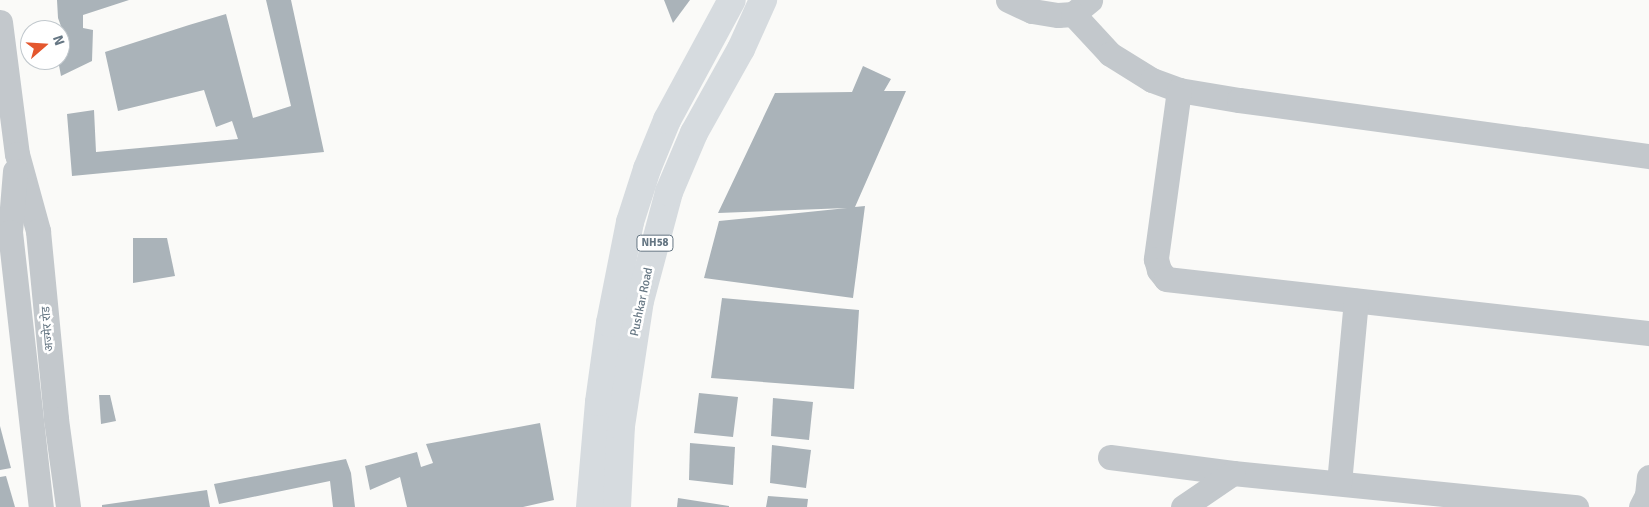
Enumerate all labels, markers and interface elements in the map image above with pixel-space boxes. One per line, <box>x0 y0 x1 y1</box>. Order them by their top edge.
north arrow <box>20 20 70 70</box>
text: N <box>49 33 68 48</box>
road number: NH58 <box>636 234 674 252</box>
street label: Pushkar Road <box>628 266 656 338</box>
street label: अज्मेर रोड <box>39 306 57 352</box>

